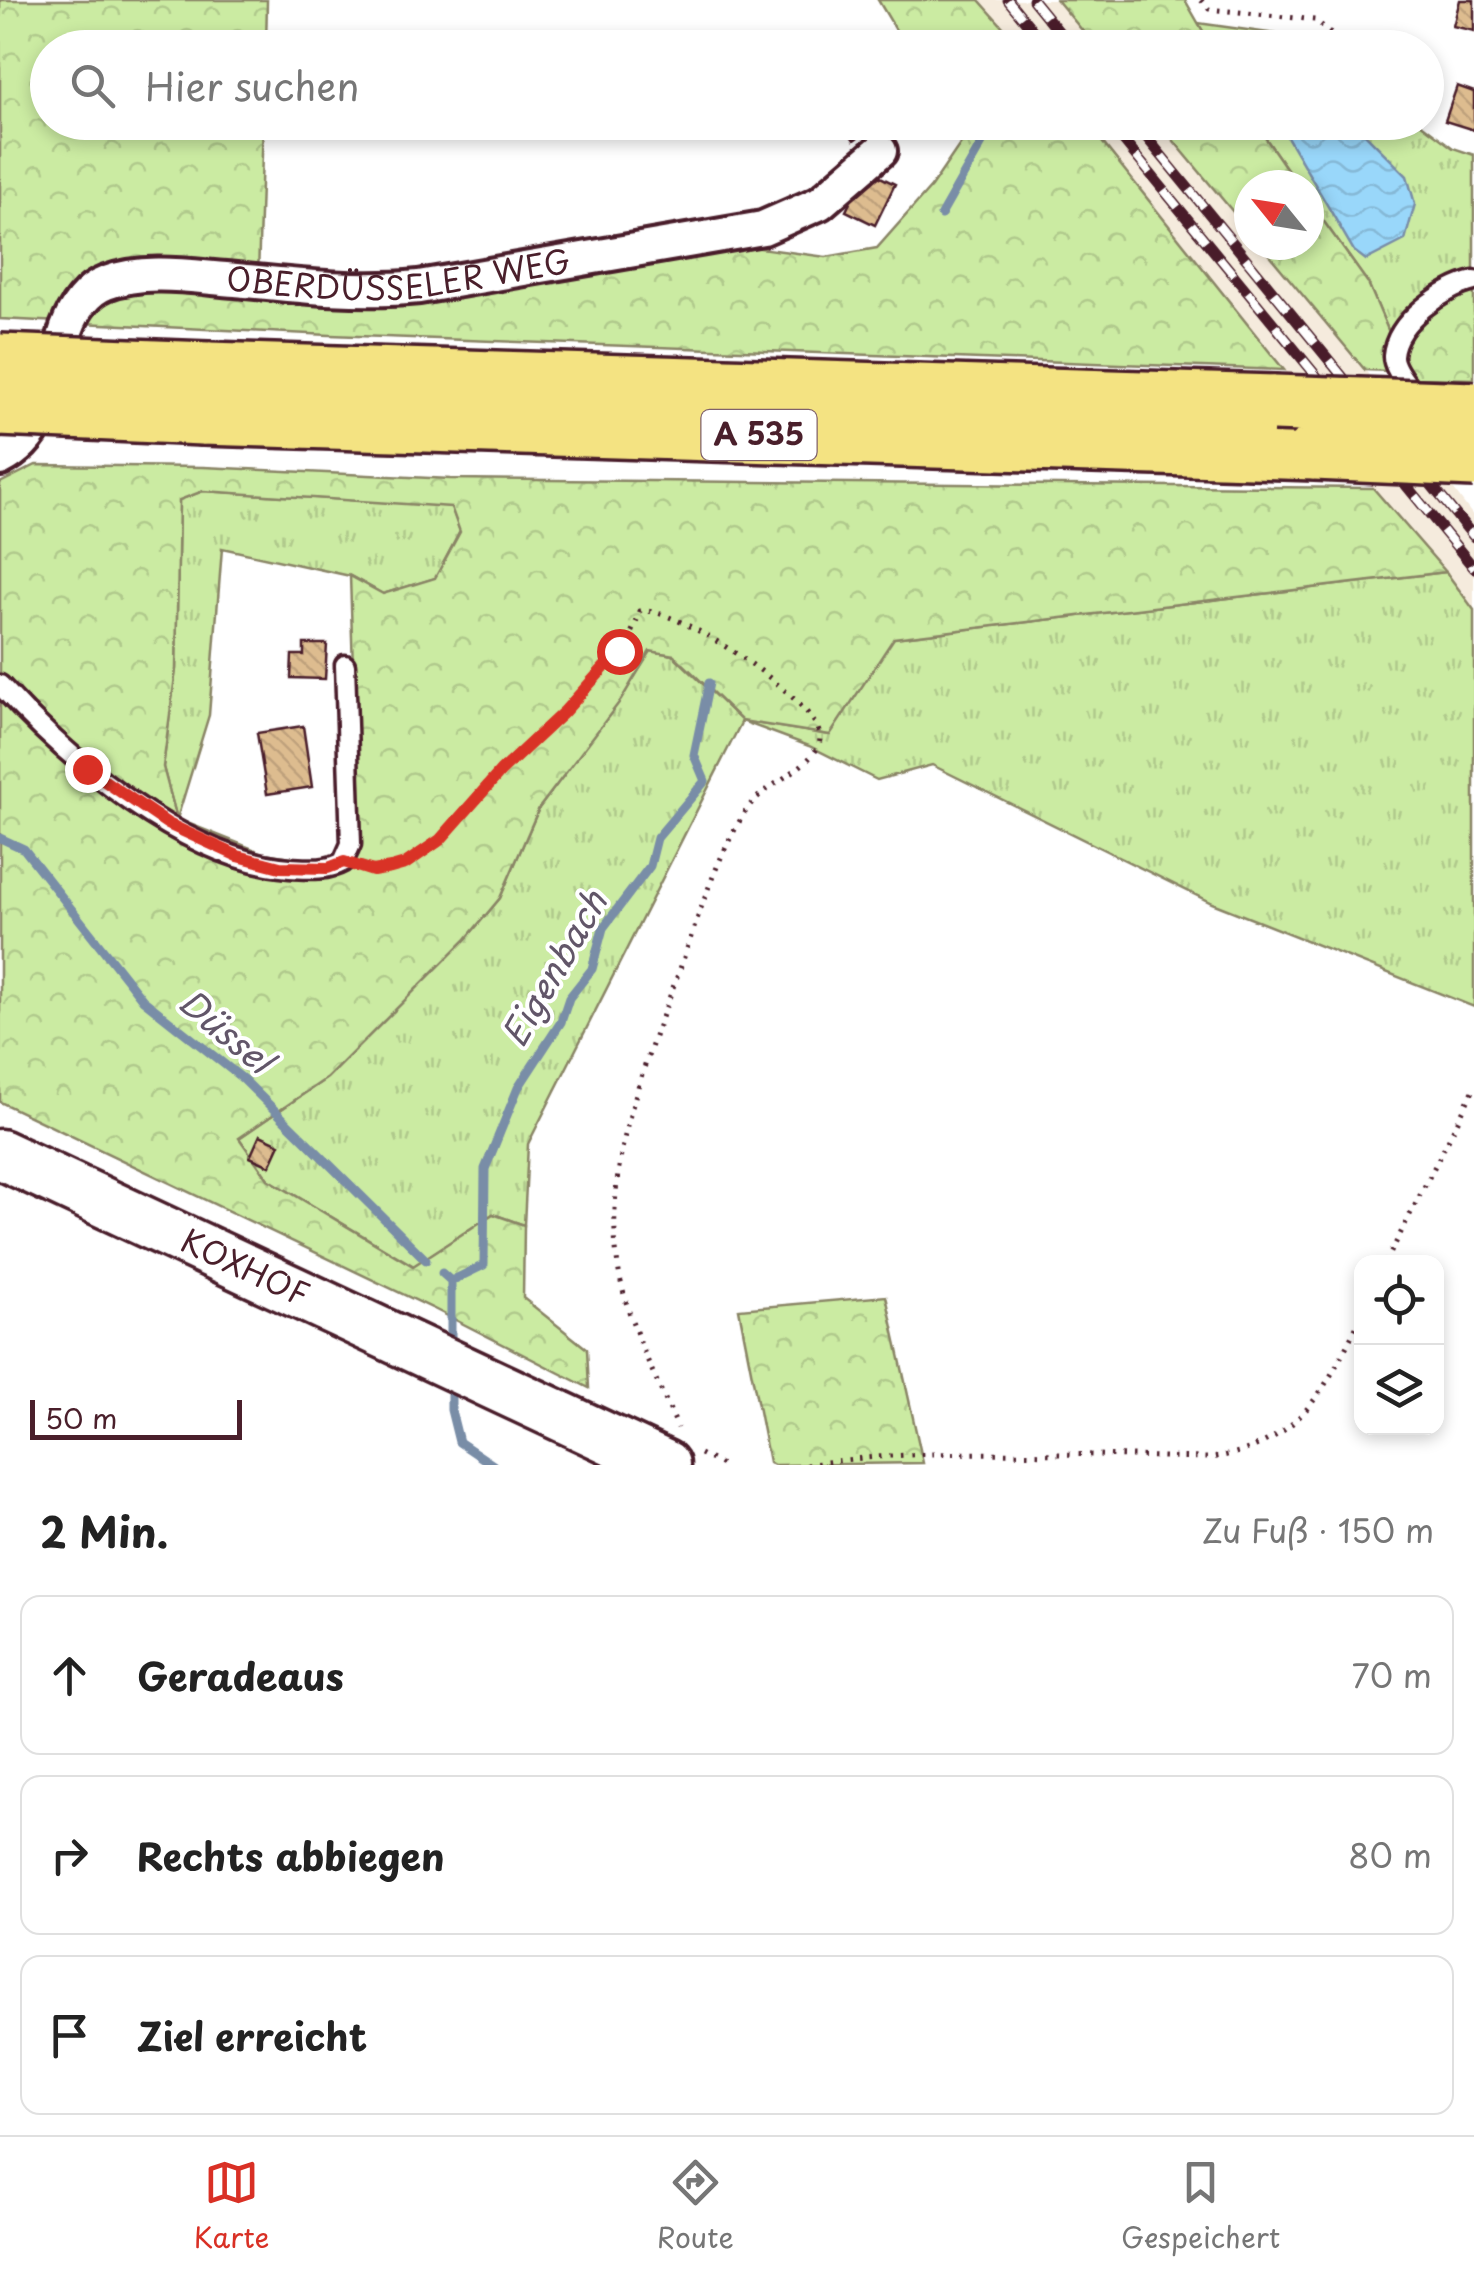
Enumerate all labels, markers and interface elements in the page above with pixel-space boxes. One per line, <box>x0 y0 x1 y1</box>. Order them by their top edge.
search box <box>30 30 1444 140</box>
text: Hier suchen <box>145 57 359 114</box>
icon: search <box>65 58 120 113</box>
north arrow <box>1234 170 1324 260</box>
street label: OBERDÜSSELER WEG <box>224 235 574 311</box>
road number: A 535 <box>702 410 816 460</box>
route start <box>597 629 643 675</box>
route end <box>65 747 111 793</box>
water label: Eigenbach <box>487 879 619 1056</box>
water label: Düssel <box>168 975 289 1089</box>
street label: KOXHOF <box>173 1216 318 1317</box>
map controls <box>1354 1255 1444 1435</box>
button: locate <box>1354 1255 1444 1345</box>
button: layers <box>1354 1345 1444 1435</box>
scale bar <box>30 1395 242 1440</box>
text: 50 m <box>45 1396 118 1439</box>
text: 2 Min. <box>40 1499 168 1562</box>
text: Zu Fuß · 150 m <box>1202 1506 1434 1554</box>
text: Geradeaus <box>137 1647 344 1704</box>
icon: ahead <box>42 1648 97 1703</box>
text: 70 m <box>1352 1651 1432 1699</box>
text: Rechts abbiegen <box>137 1827 445 1884</box>
icon: right <box>42 1828 97 1883</box>
text: 80 m <box>1348 1831 1432 1879</box>
text: Ziel erreicht <box>137 2007 367 2064</box>
icon: arrive <box>42 2008 97 2063</box>
tab: Karte <box>194 2155 269 2258</box>
tab: Route <box>657 2155 734 2258</box>
tab: Gespeichert <box>1121 2155 1280 2258</box>

